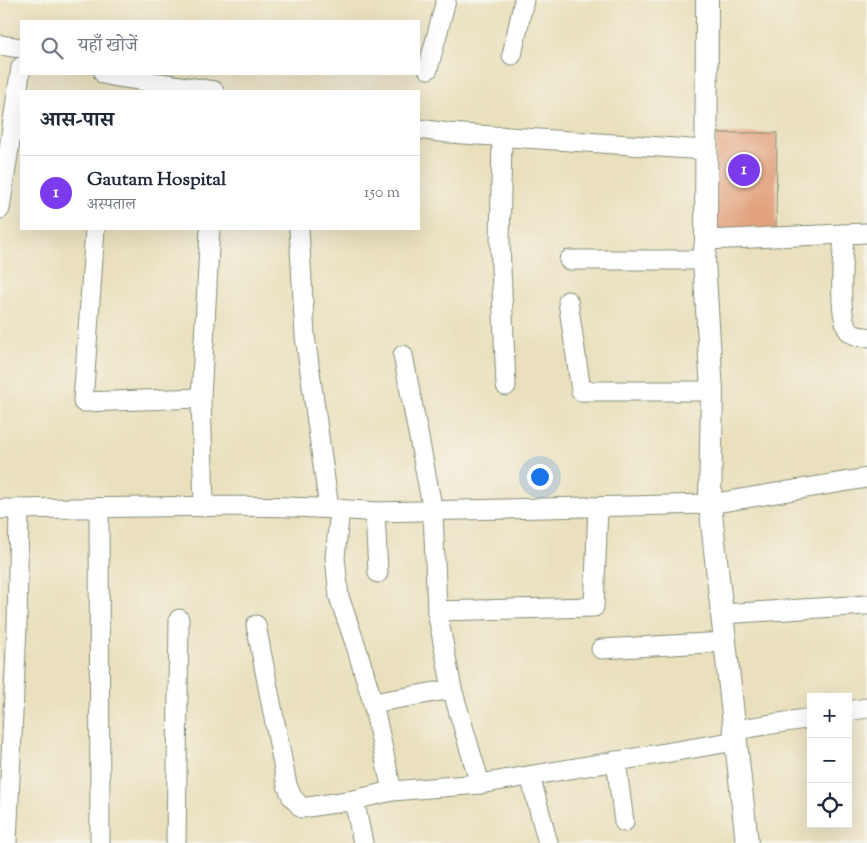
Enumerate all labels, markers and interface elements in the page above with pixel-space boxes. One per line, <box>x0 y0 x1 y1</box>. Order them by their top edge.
search box <box>20 20 420 75</box>
text: यहाँ खोजें <box>78 33 138 60</box>
icon: search <box>38 34 66 62</box>
text: आस-पास <box>40 106 114 136</box>
pin: 1 <box>728 151 760 189</box>
text: Gautam Hospital <box>87 167 226 194</box>
text: 1 <box>53 182 59 205</box>
text: 150 m <box>364 182 400 205</box>
text: अस्पताल <box>87 194 136 217</box>
your location <box>527 464 553 490</box>
map controls <box>807 693 852 828</box>
button: + <box>807 693 852 738</box>
button: − <box>807 738 852 783</box>
button: locate <box>807 783 852 828</box>

